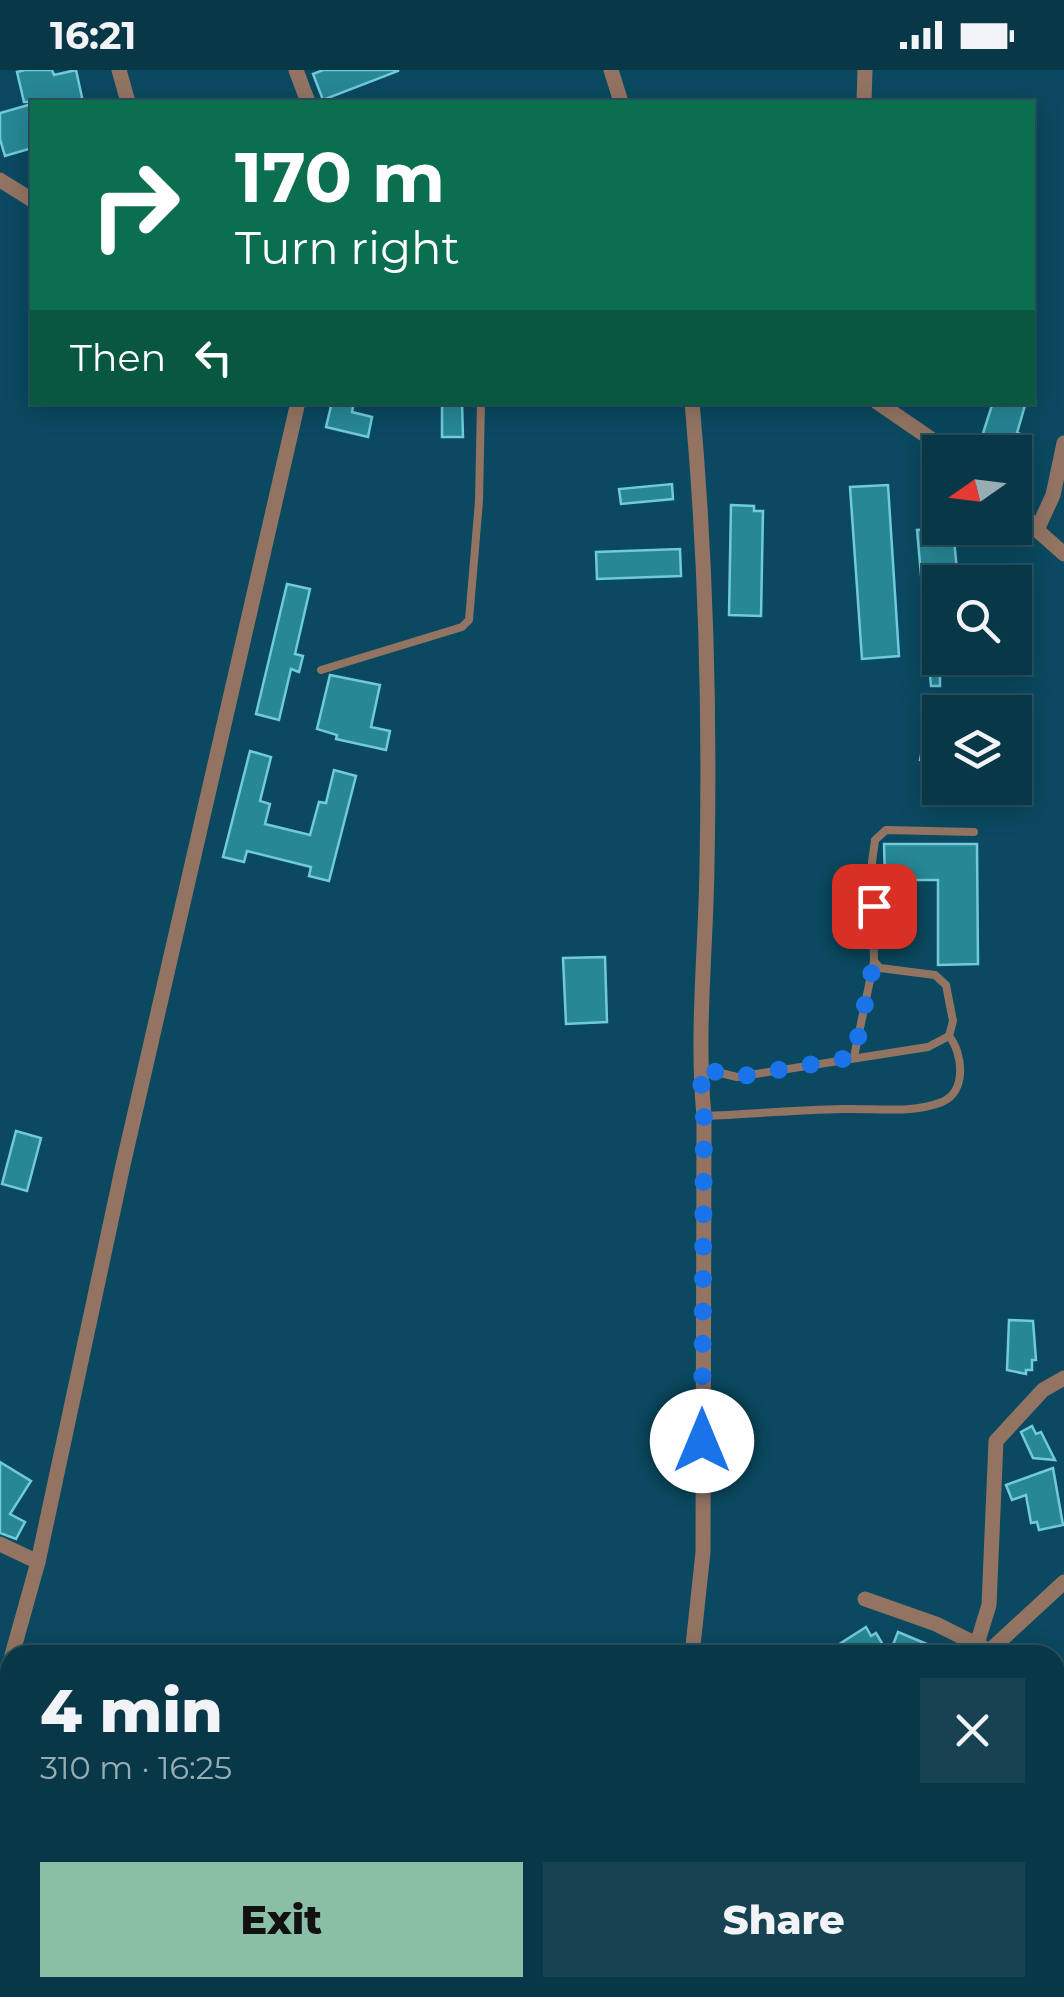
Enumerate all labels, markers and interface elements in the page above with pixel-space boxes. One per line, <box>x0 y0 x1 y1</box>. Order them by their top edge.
text: 16:21 <box>50 12 136 59</box>
text: 170 m <box>235 134 445 220</box>
icon: right <box>70 140 200 270</box>
text: Turn right <box>235 220 460 275</box>
icon: left <box>186 330 241 385</box>
text: Then <box>70 334 166 381</box>
north arrow <box>922 435 1032 545</box>
map controls <box>922 435 1032 805</box>
button: search <box>922 565 1032 675</box>
button: layers <box>922 695 1032 805</box>
pin <box>832 864 917 949</box>
icon: arrive <box>847 879 902 934</box>
position arrow <box>650 1389 754 1493</box>
text: 4 min <box>40 1674 223 1747</box>
button: close <box>920 1678 1025 1783</box>
text: 310 m · 16:25 <box>40 1748 232 1787</box>
button: Exit <box>40 1862 523 1977</box>
button: Share <box>543 1862 1025 1977</box>

